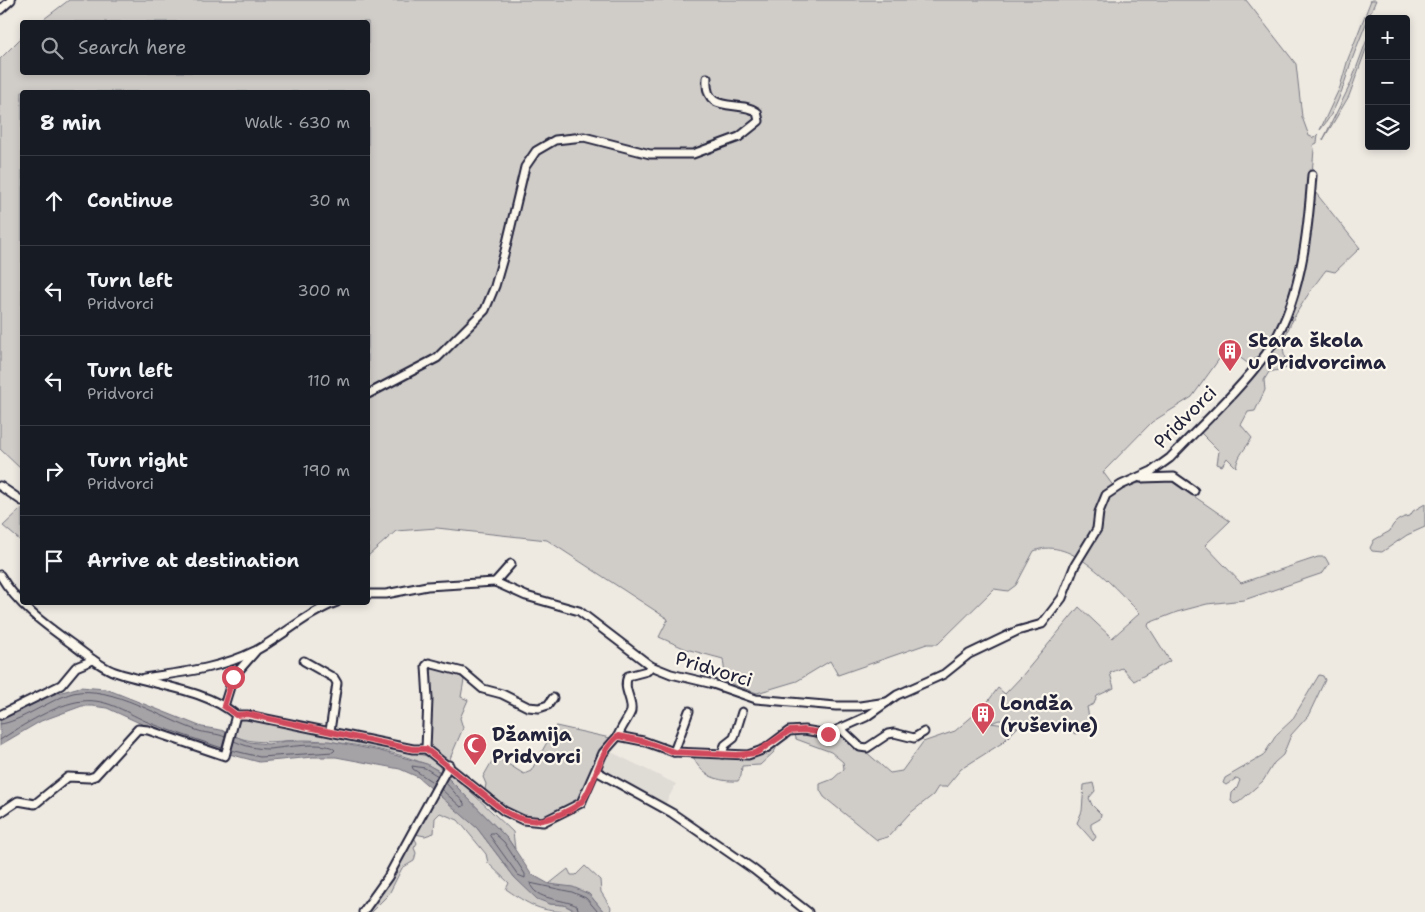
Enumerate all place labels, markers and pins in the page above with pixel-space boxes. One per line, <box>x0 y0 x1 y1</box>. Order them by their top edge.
place label: Stara škola u Pridvorcima <box>1248 328 1386 375</box>
building icon: Stara škola u Pridvorcima <box>1217 338 1243 372</box>
place label: Londža (ruševine) <box>1000 691 1098 738</box>
building icon: Londža (ruševine) <box>970 701 996 735</box>
place label: Džamija Pridvorci <box>492 722 581 769</box>
mosque icon: Džamija Pridvorci <box>462 732 488 766</box>

